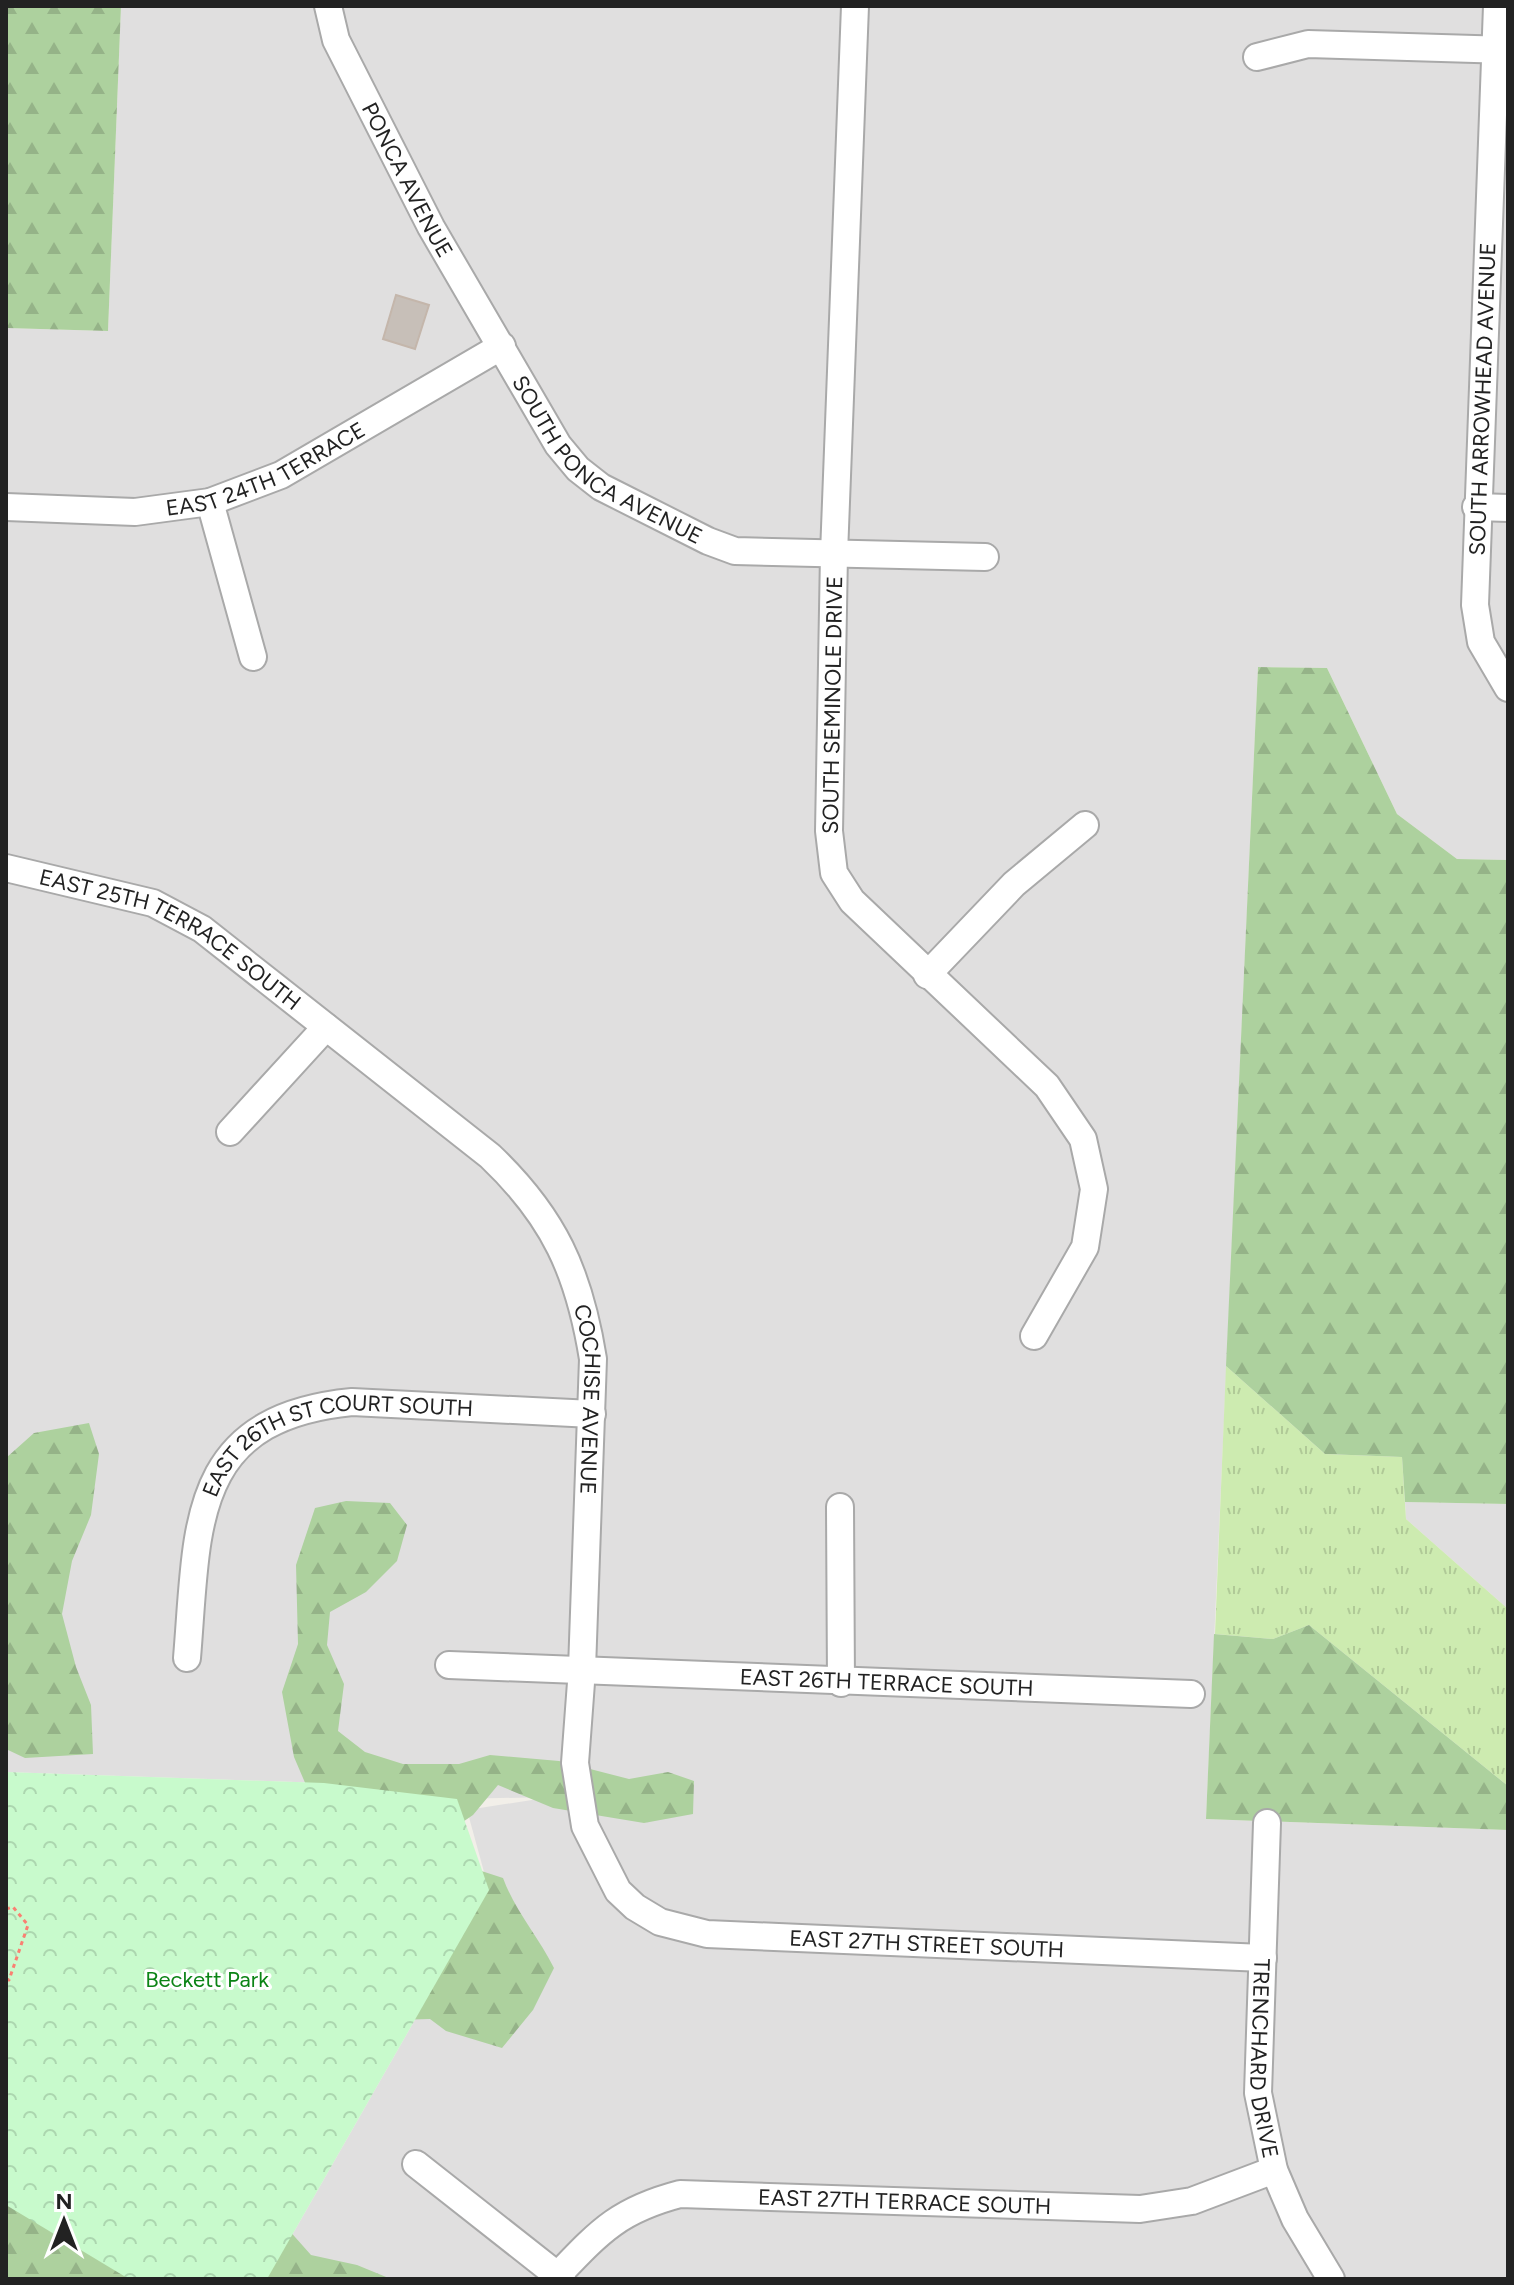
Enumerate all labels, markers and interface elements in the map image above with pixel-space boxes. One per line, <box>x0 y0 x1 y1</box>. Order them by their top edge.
street label: PONCA AVENUE <box>356 98 459 262</box>
street label: SOUTH ARROWHEAD AVENUE <box>1464 242 1501 556</box>
street label: SOUTH PONCA AVENUE <box>506 371 707 550</box>
street label: EAST 24TH TERRACE <box>164 416 370 522</box>
street label: SOUTH SEMINOLE DRIVE <box>817 576 848 834</box>
street label: EAST 25TH TERRACE SOUTH <box>37 863 306 1016</box>
street label: COCHISE AVENUE <box>568 1301 606 1495</box>
street label: EAST 26TH ST COURT SOUTH <box>197 1389 474 1501</box>
street label: EAST 26TH TERRACE SOUTH <box>739 1663 1034 1702</box>
street label: EAST 27TH STREET SOUTH <box>789 1925 1065 1963</box>
street label: TRENCHARD DRIVE <box>1244 1958 1284 2161</box>
park label: Beckett Park <box>145 1966 269 1993</box>
north arrow <box>24 2181 104 2261</box>
street label: EAST 27TH TERRACE SOUTH <box>758 2184 1052 2220</box>
text: N <box>55 2188 73 2215</box>

